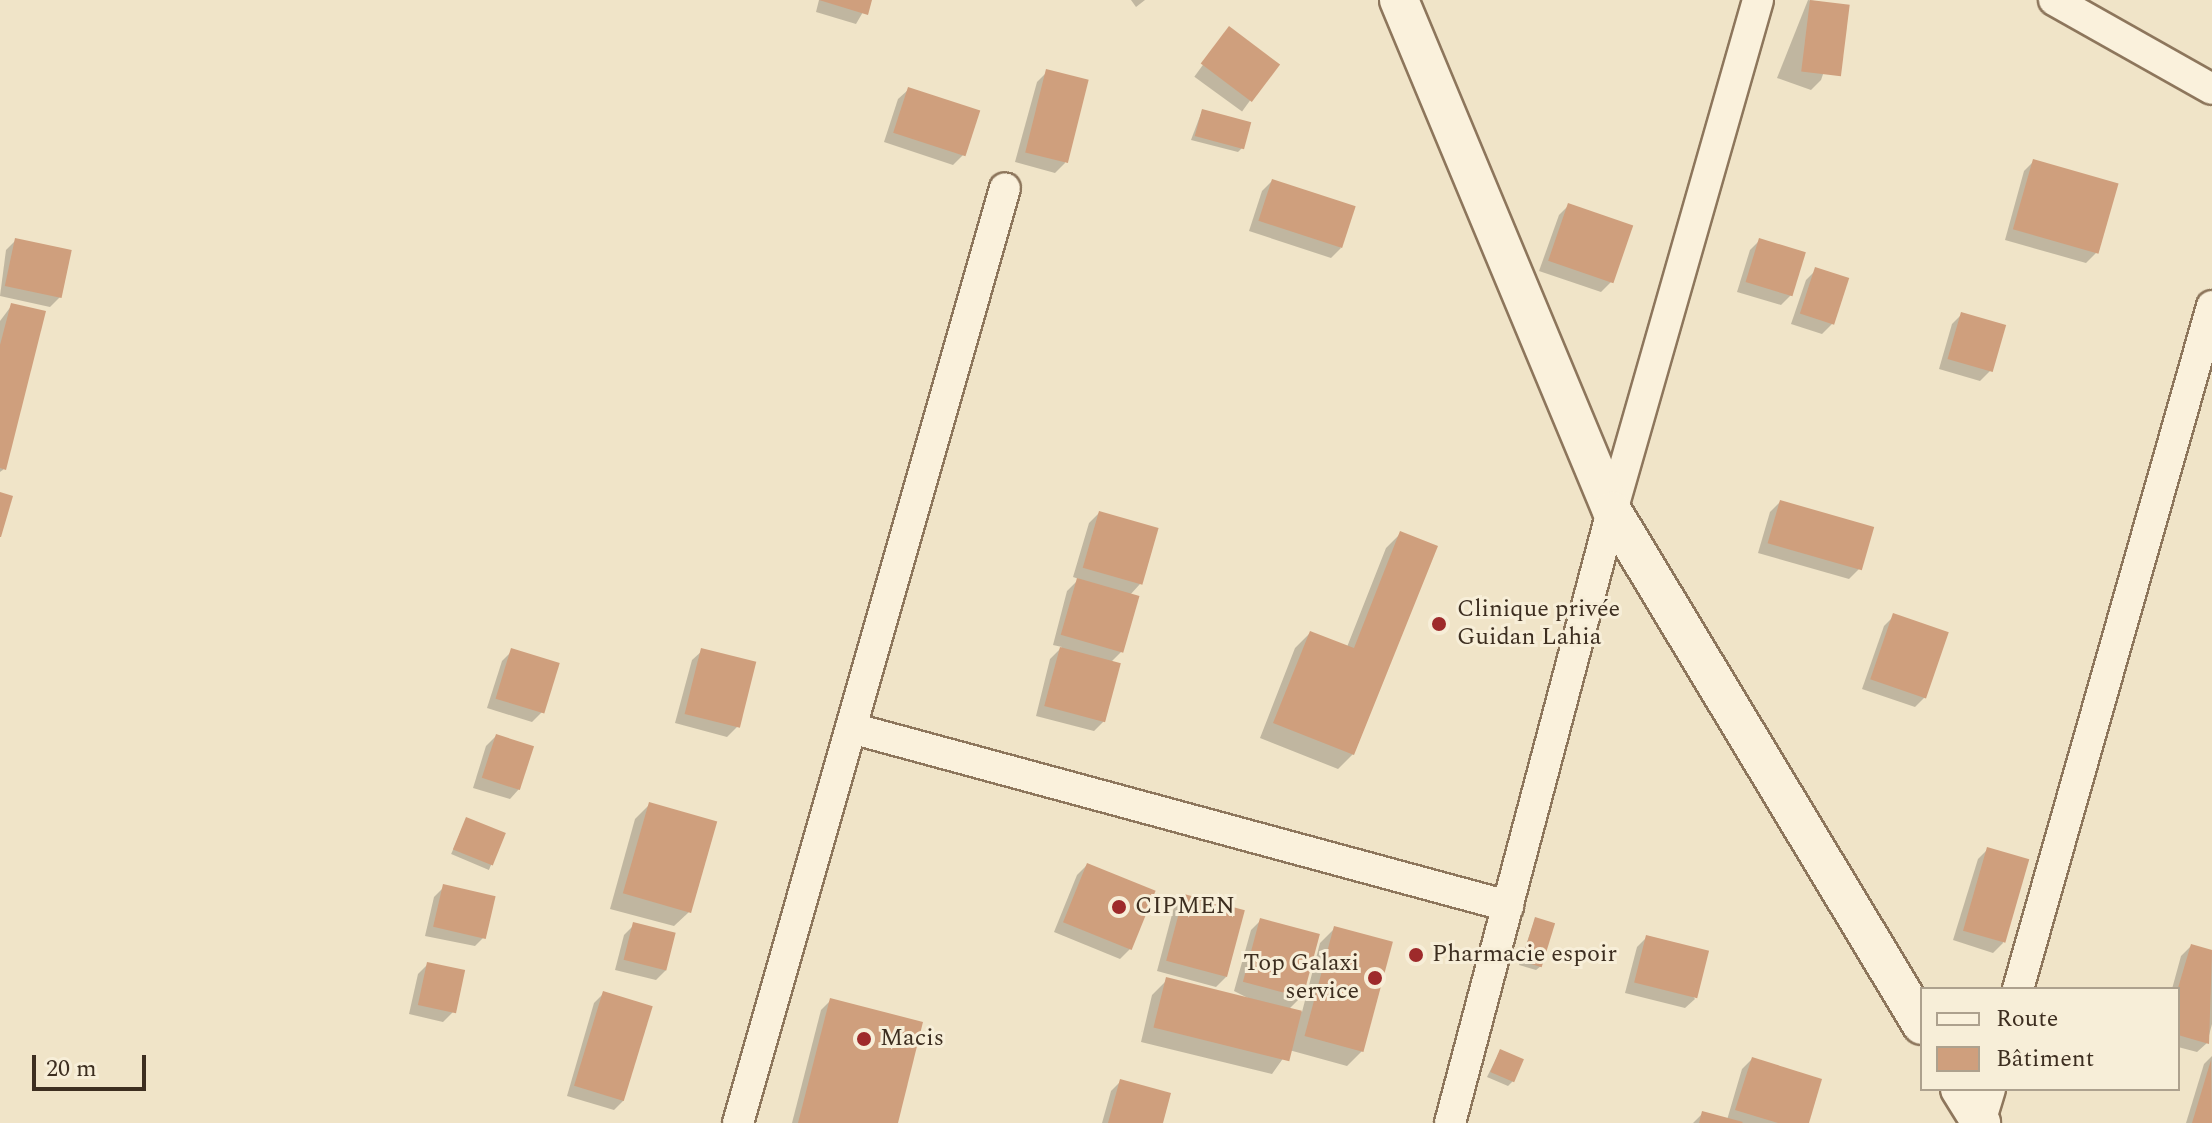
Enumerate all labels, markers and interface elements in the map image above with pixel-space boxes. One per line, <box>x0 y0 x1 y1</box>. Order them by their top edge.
place label: Clinique privée Guidan Lahia <box>1457 596 1620 652</box>
marker: Clinique privée Guidan Lahia <box>1428 613 1450 635</box>
place label: CIPMEN <box>1135 893 1235 921</box>
marker: CIPMEN <box>1110 898 1128 916</box>
place label: Pharmacie espoir <box>1432 941 1617 969</box>
marker: Pharmacie espoir <box>1407 946 1425 964</box>
place label: Top Galaxi service <box>1243 950 1359 1006</box>
marker: Top Galaxi service <box>1366 969 1384 987</box>
legend <box>1920 987 2180 1091</box>
text: Route <box>1996 1001 2058 1037</box>
place label: Macis <box>880 1025 944 1053</box>
marker: Macis <box>855 1030 873 1048</box>
scale bar <box>36 1039 150 1089</box>
text: Bâtiment <box>1996 1041 2094 1077</box>
text: 20 m <box>46 1051 97 1087</box>

